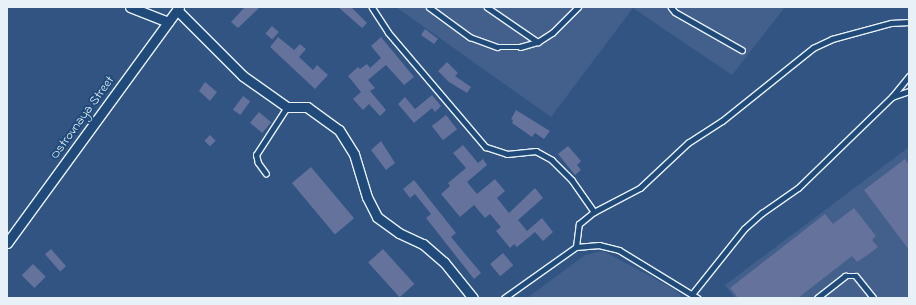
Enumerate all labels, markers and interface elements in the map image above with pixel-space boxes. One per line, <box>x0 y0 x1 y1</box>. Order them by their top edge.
street label: Ostrovnaya Street <box>48 73 118 163</box>

